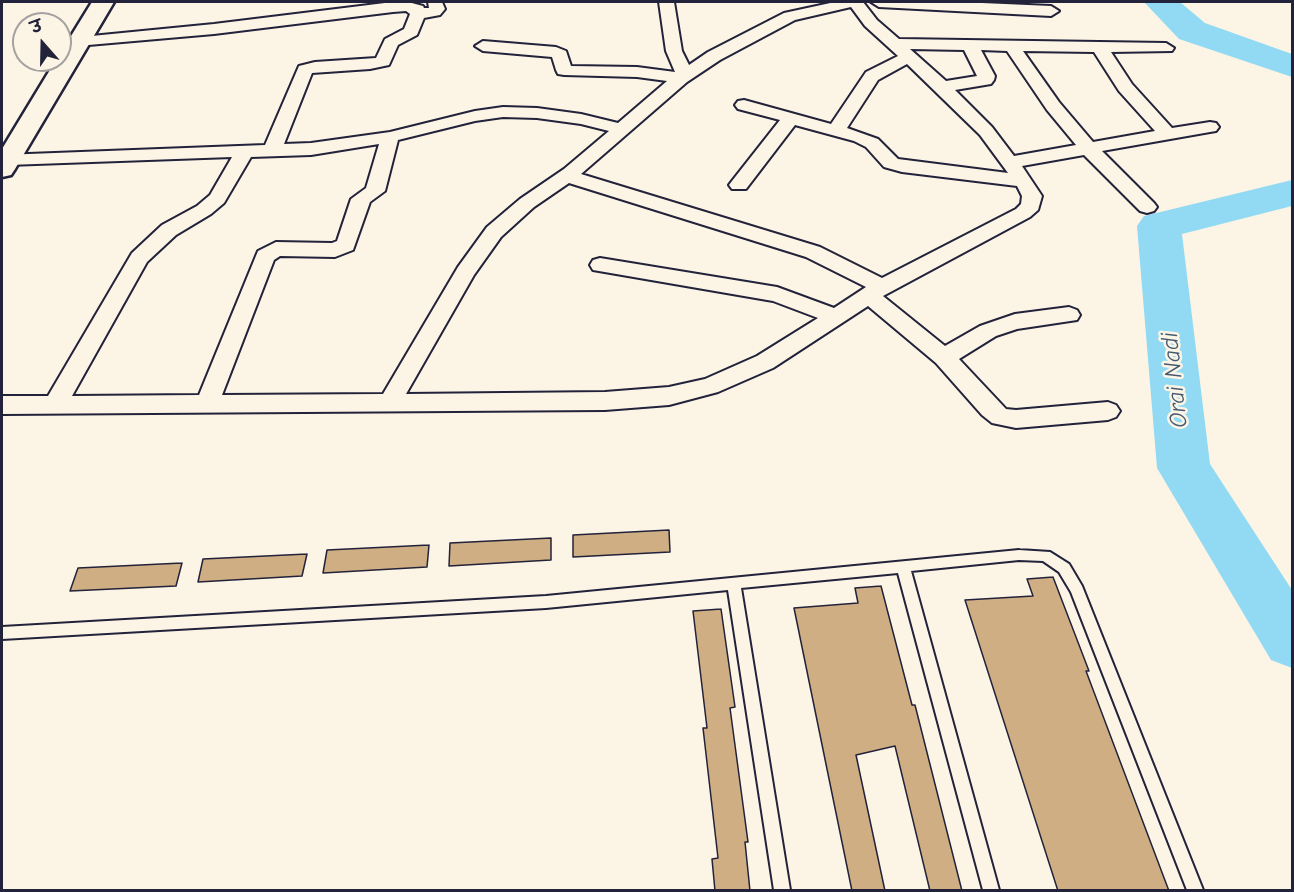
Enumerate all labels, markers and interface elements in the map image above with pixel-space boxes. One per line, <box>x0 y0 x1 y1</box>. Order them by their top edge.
north arrow <box>12 12 72 72</box>
text: उ <box>28 17 45 37</box>
water label: Orai Nadi <box>1156 331 1194 429</box>

